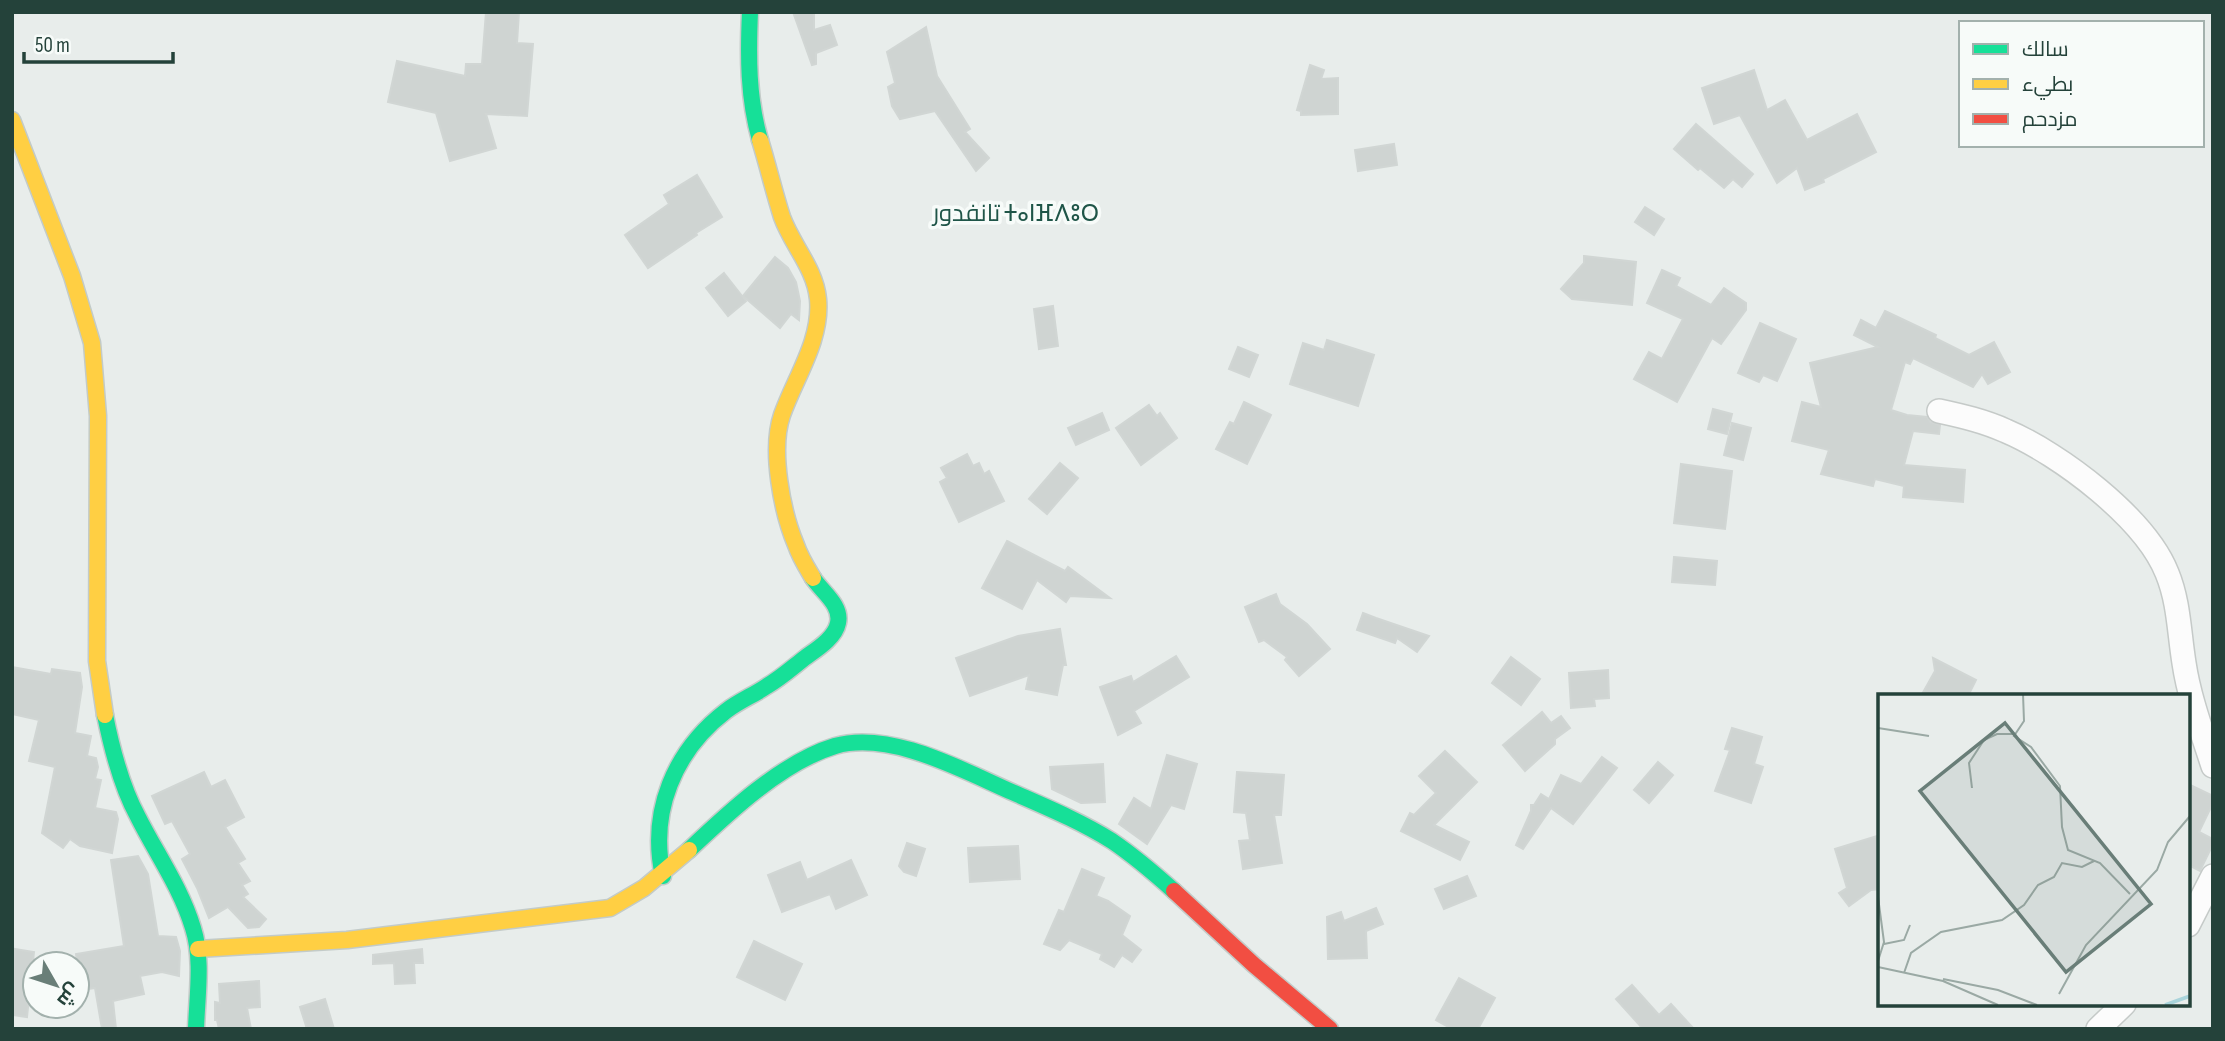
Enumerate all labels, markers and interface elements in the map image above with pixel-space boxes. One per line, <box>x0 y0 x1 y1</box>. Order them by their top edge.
scale bar <box>24 21 173 65</box>
legend <box>1959 21 2204 147</box>
text: 50 m <box>35 33 70 58</box>
text: سالك <box>2022 37 2069 62</box>
text: بطيء <box>2022 72 2073 100</box>
text: مزدحم <box>2022 107 2077 133</box>
district label: تانفدور ⵜⴰⵏⴼⴷⵓⵔ <box>931 199 1099 228</box>
inset map <box>1878 694 2190 1006</box>
north arrow <box>21 950 91 1020</box>
text: ش <box>51 978 85 1011</box>

